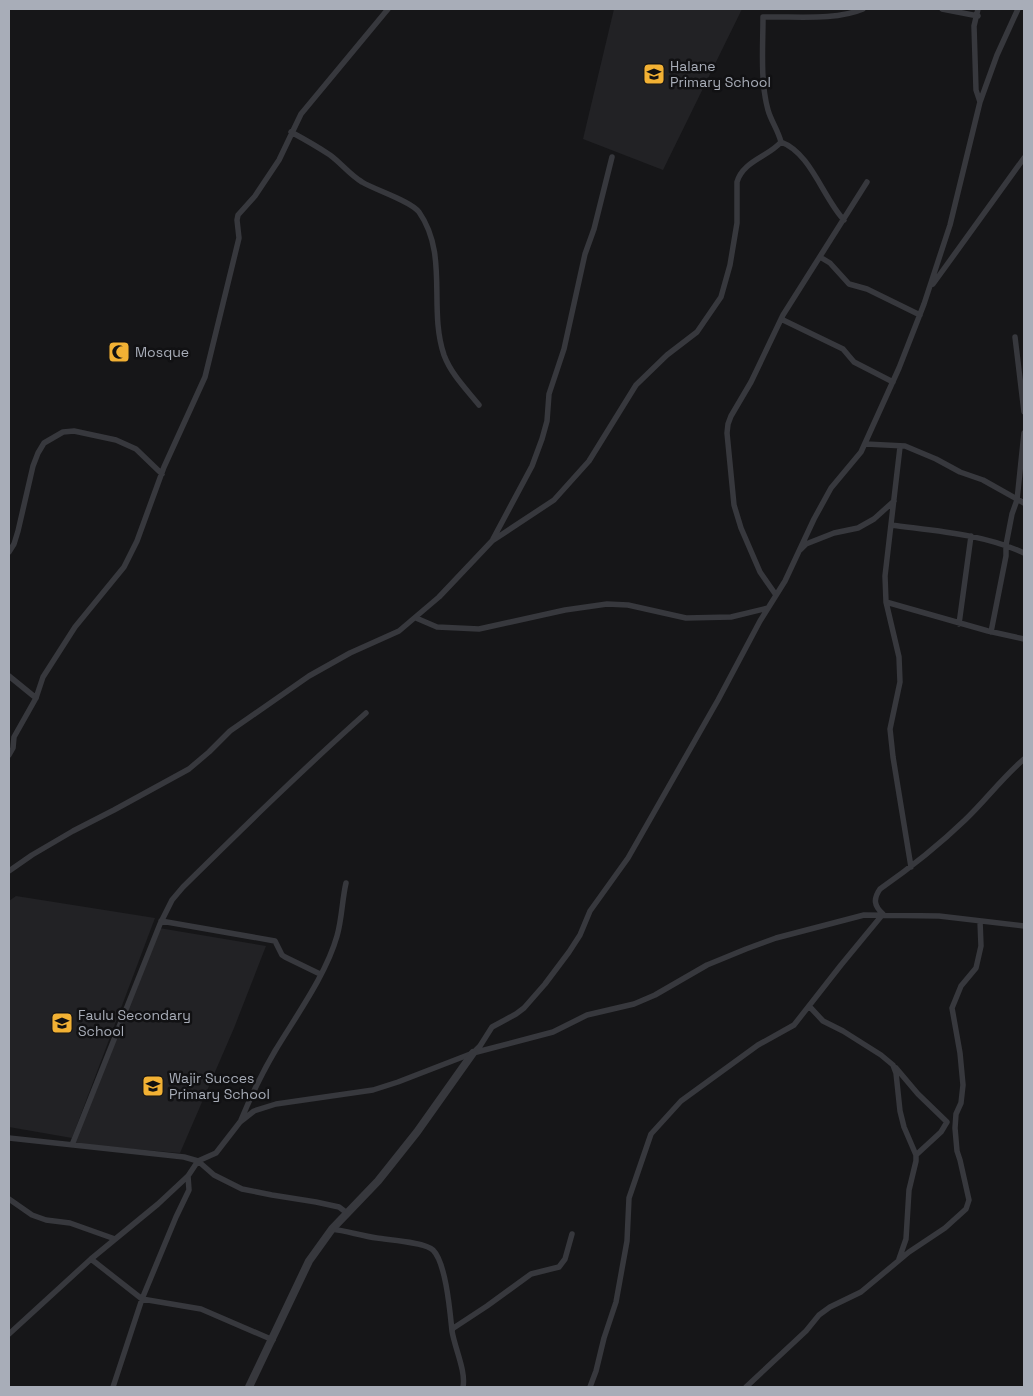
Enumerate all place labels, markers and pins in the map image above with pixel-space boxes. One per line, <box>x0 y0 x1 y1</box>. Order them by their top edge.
place label: Halane Primary School <box>670 57 771 91</box>
school or university icon: Halane Primary School <box>642 62 666 86</box>
mosque icon: Mosque <box>107 340 131 364</box>
place label: Mosque <box>135 343 189 361</box>
place label: Faulu Secondary School <box>78 1006 191 1040</box>
school or university icon: Faulu Secondary School <box>50 1011 74 1035</box>
place label: Wajir Succes Primary School <box>169 1069 270 1103</box>
school or university icon: Wajir Succes Primary School <box>141 1074 165 1098</box>

